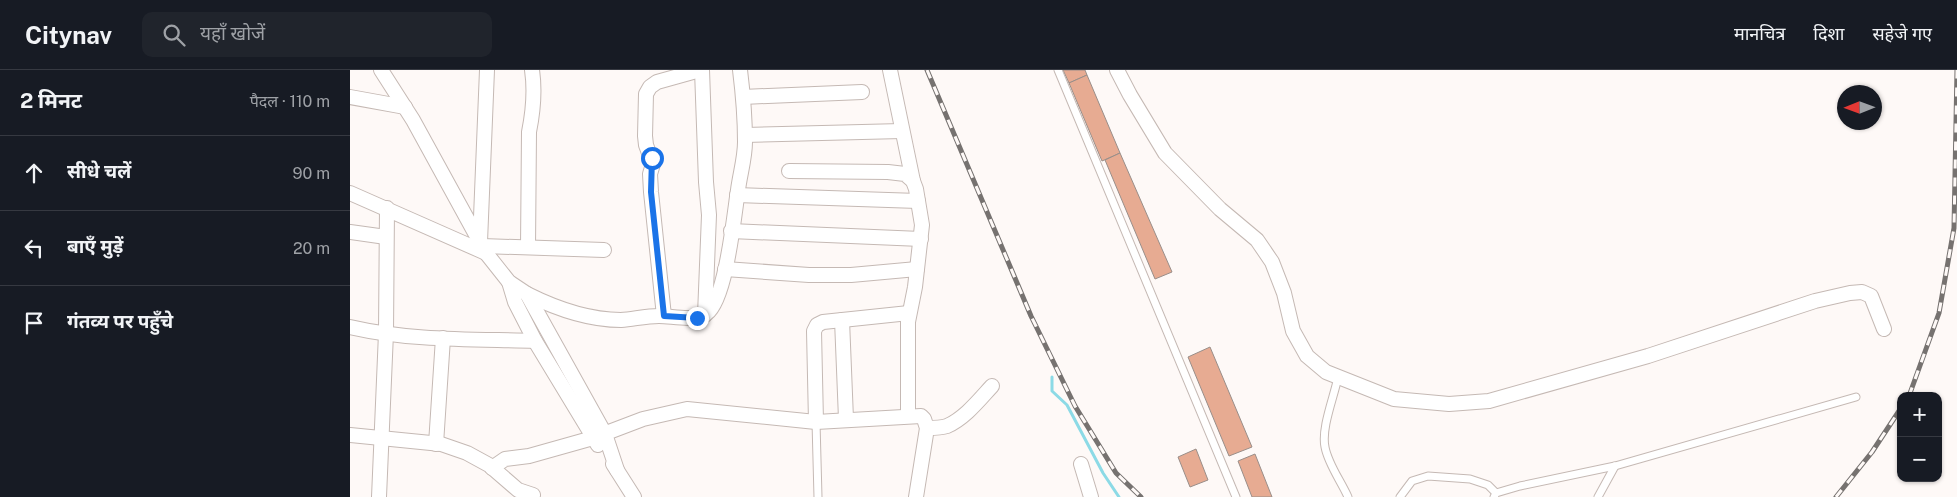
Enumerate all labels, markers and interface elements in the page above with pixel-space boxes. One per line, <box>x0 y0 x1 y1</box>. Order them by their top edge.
search box <box>142 12 492 57</box>
text: Citynav <box>25 21 112 49</box>
icon: search <box>160 21 188 49</box>
text: यहाँ खोजें <box>200 22 265 44</box>
text: मानचित्र <box>1734 23 1785 44</box>
text: दिशा <box>1813 23 1844 44</box>
text: सहेजे गए <box>1872 23 1932 44</box>
north arrow <box>1837 85 1882 130</box>
text: 2 मिनट <box>20 88 82 113</box>
text: पैदल · 110 m <box>250 92 330 111</box>
route start <box>641 147 664 170</box>
icon: ahead <box>20 159 48 187</box>
text: सीधे चलें <box>67 160 131 182</box>
text: 90 m <box>293 164 330 183</box>
icon: left <box>20 234 48 262</box>
text: बाएँ मुड़ें <box>67 235 123 257</box>
text: 20 m <box>293 239 330 258</box>
route end <box>686 307 709 330</box>
icon: arrive <box>20 309 48 337</box>
text: गंतव्य पर पहुँचे <box>67 310 173 332</box>
map controls <box>1897 392 1942 482</box>
button: + <box>1897 392 1942 437</box>
button: − <box>1897 437 1942 482</box>

